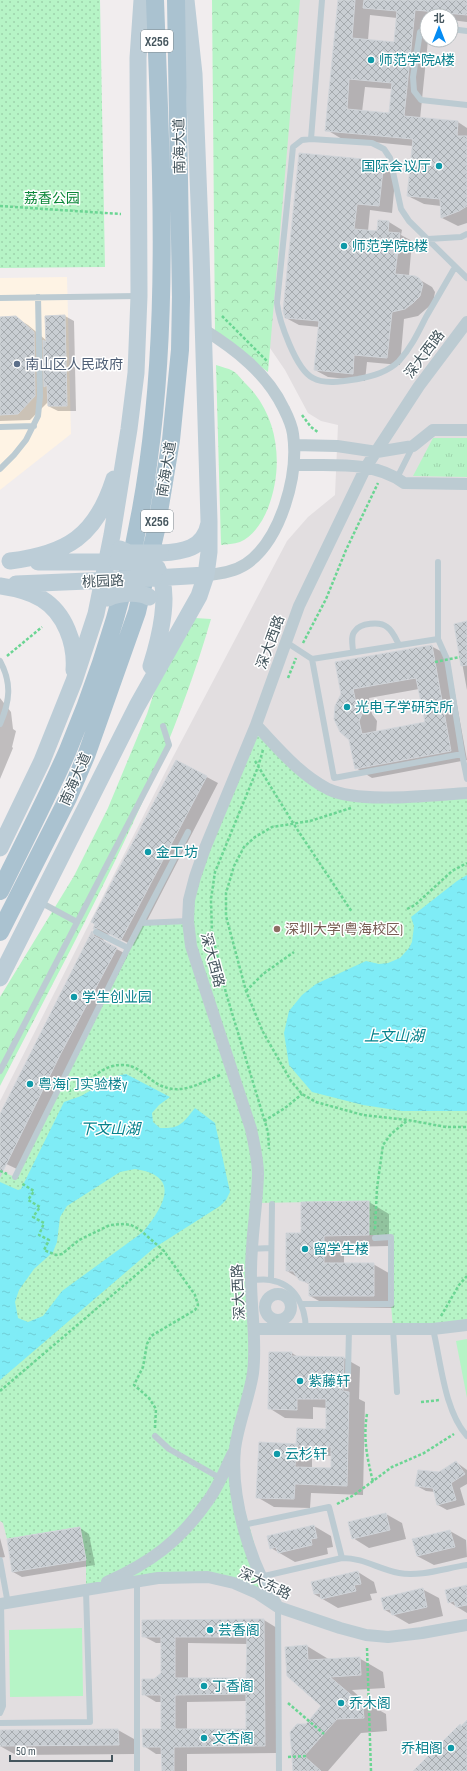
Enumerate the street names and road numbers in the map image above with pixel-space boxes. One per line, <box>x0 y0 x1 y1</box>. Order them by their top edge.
road number: X256 <box>141 30 173 52</box>
street label: 南海大道 <box>171 118 188 174</box>
street label: 深大西路 <box>401 327 448 382</box>
street label: 南海大道 <box>154 440 179 498</box>
road number: X256 <box>141 510 173 532</box>
street label: 桃园路 <box>82 572 124 591</box>
street label: 深大西路 <box>253 613 288 671</box>
street label: 南海大道 <box>56 750 95 808</box>
street label: 深大西路 <box>197 931 228 989</box>
street label: 深大西路 <box>229 1264 248 1320</box>
street label: 深大东路 <box>236 1564 294 1603</box>

